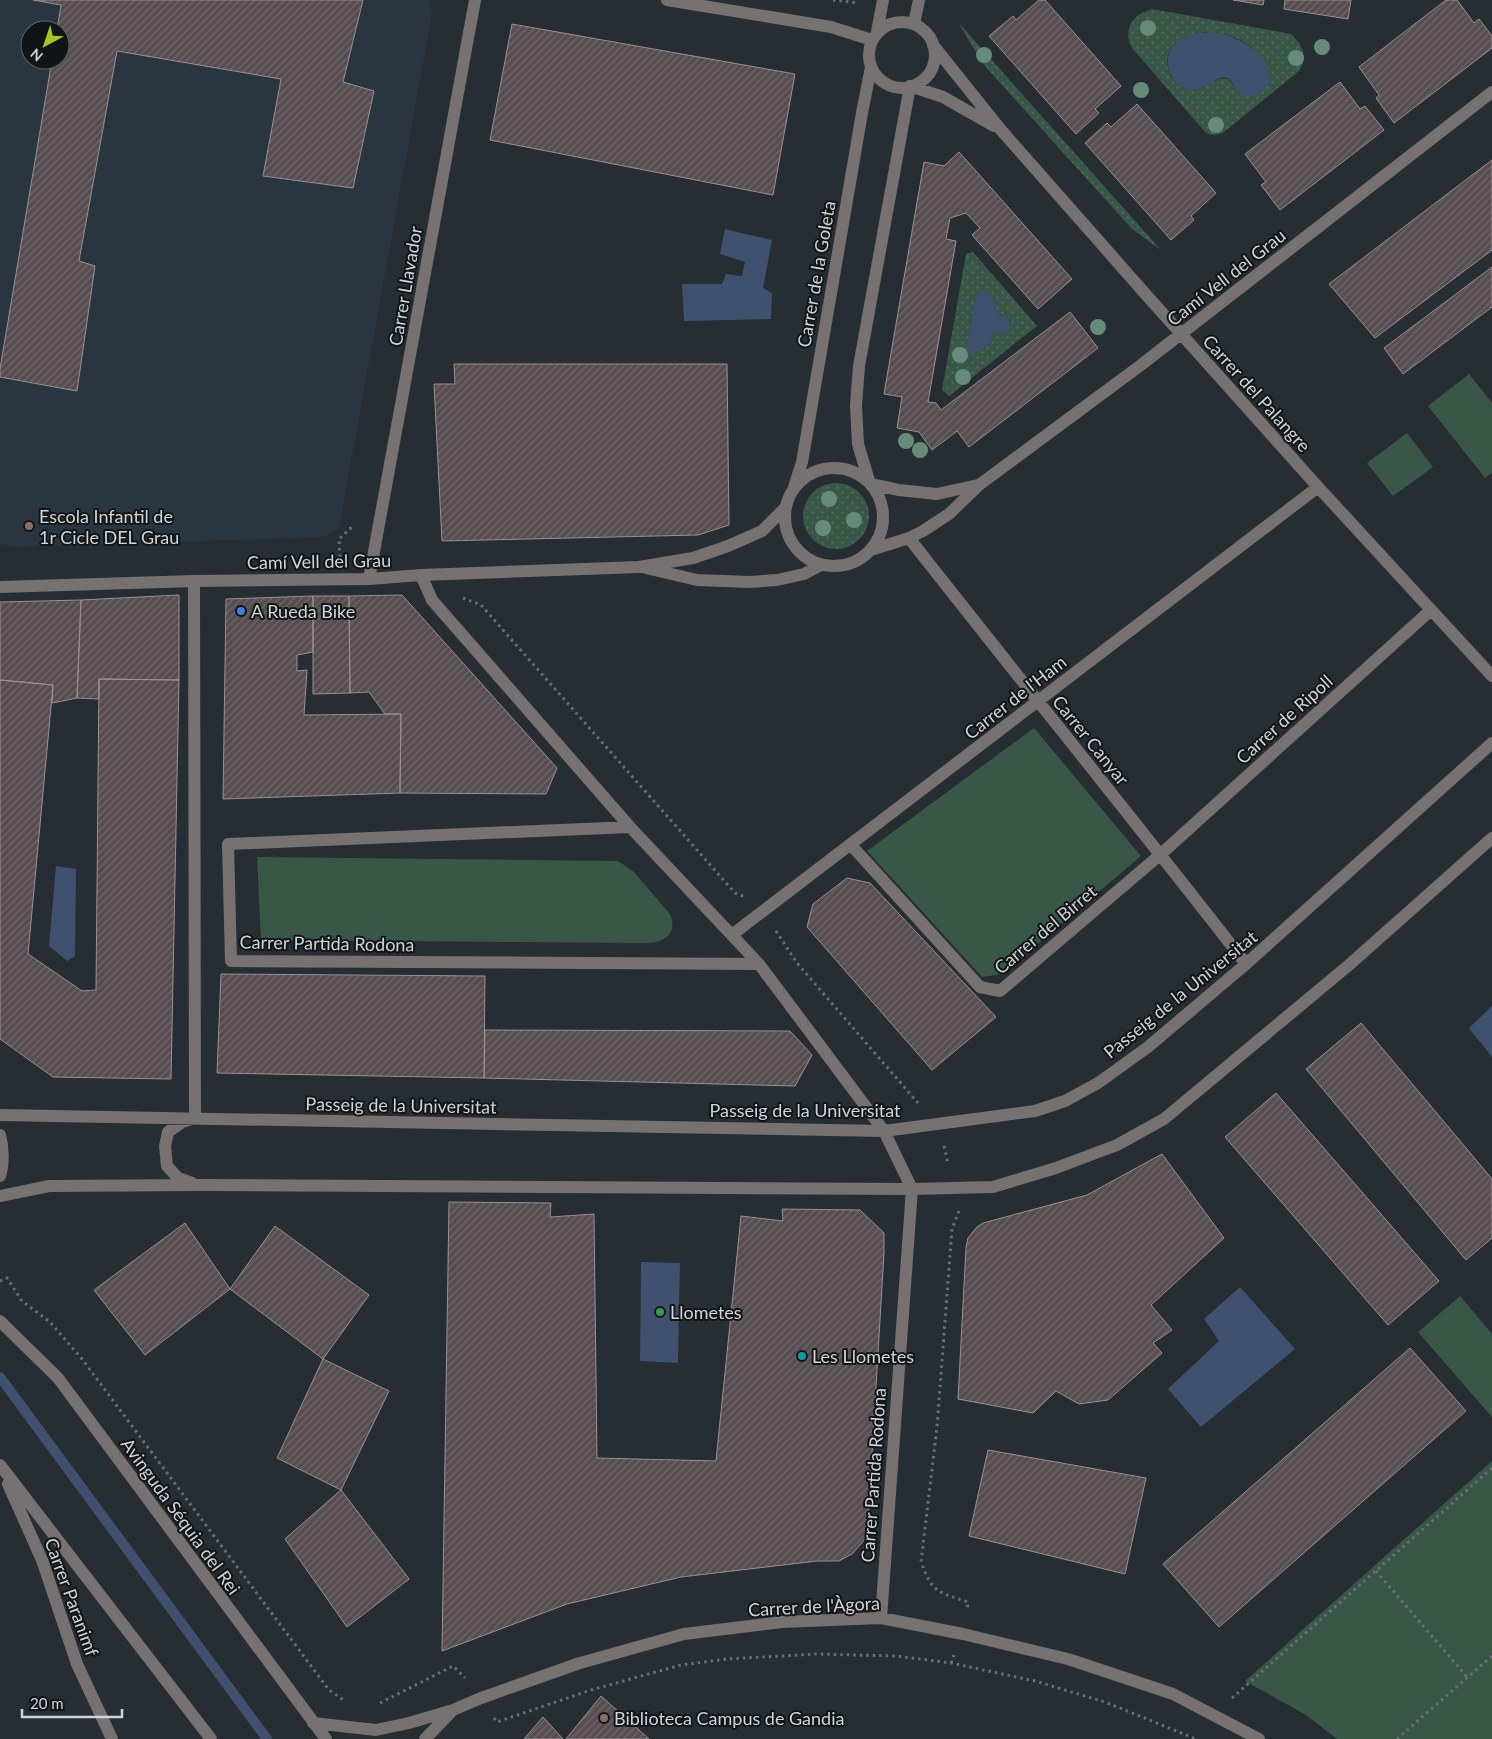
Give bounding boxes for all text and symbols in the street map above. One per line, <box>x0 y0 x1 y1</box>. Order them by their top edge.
north arrow <box>20 20 70 70</box>
text: N <box>27 45 46 65</box>
street label: Carrer de la Goleta <box>792 199 840 349</box>
street label: Carrer Llavador <box>384 224 426 348</box>
street label: Camí Vell del Grau <box>1162 224 1290 330</box>
street label: Carrer del Palangre <box>1199 330 1315 456</box>
place label: Escola Infantil de 1r Cicle DEL Grau <box>39 505 179 548</box>
marker: Escola Infantil de 1r Cicle DEL Grau <box>23 520 35 532</box>
street label: Camí Vell del Grau <box>247 549 391 573</box>
place label: A Rueda Bike <box>251 600 355 622</box>
marker: A Rueda Bike <box>235 605 247 617</box>
street label: Carrer de l'Ham <box>960 650 1070 744</box>
street label: Carrer de Ripoll <box>1231 670 1337 768</box>
street label: Carrer Canyar <box>1048 691 1134 790</box>
street label: Carrer del Birret <box>989 879 1101 978</box>
street label: Passeig de la Universitat <box>1099 925 1262 1063</box>
street label: Carrer Partida Rodona <box>239 930 415 956</box>
street label: Passeig de la Universitat <box>305 1092 497 1118</box>
street label: Passeig de la Universitat <box>709 1099 901 1121</box>
place label: Llometes <box>670 1301 742 1323</box>
marker: Llometes <box>654 1306 666 1318</box>
place label: Les Llometes <box>812 1345 914 1367</box>
marker: Les Llometes <box>796 1350 808 1362</box>
street label: Carrer Partida Rodona <box>856 1387 890 1563</box>
street label: Avinguda Séquia del Rei <box>117 1433 245 1599</box>
street label: Carrer Paranimf <box>40 1535 104 1660</box>
street label: Carrer de l'Àgora <box>747 1592 881 1620</box>
scale bar <box>22 1686 122 1718</box>
text: 20 m <box>30 1694 64 1712</box>
place label: Biblioteca Campus de Gandia <box>614 1707 844 1729</box>
marker: Biblioteca Campus de Gandia <box>598 1712 610 1724</box>

